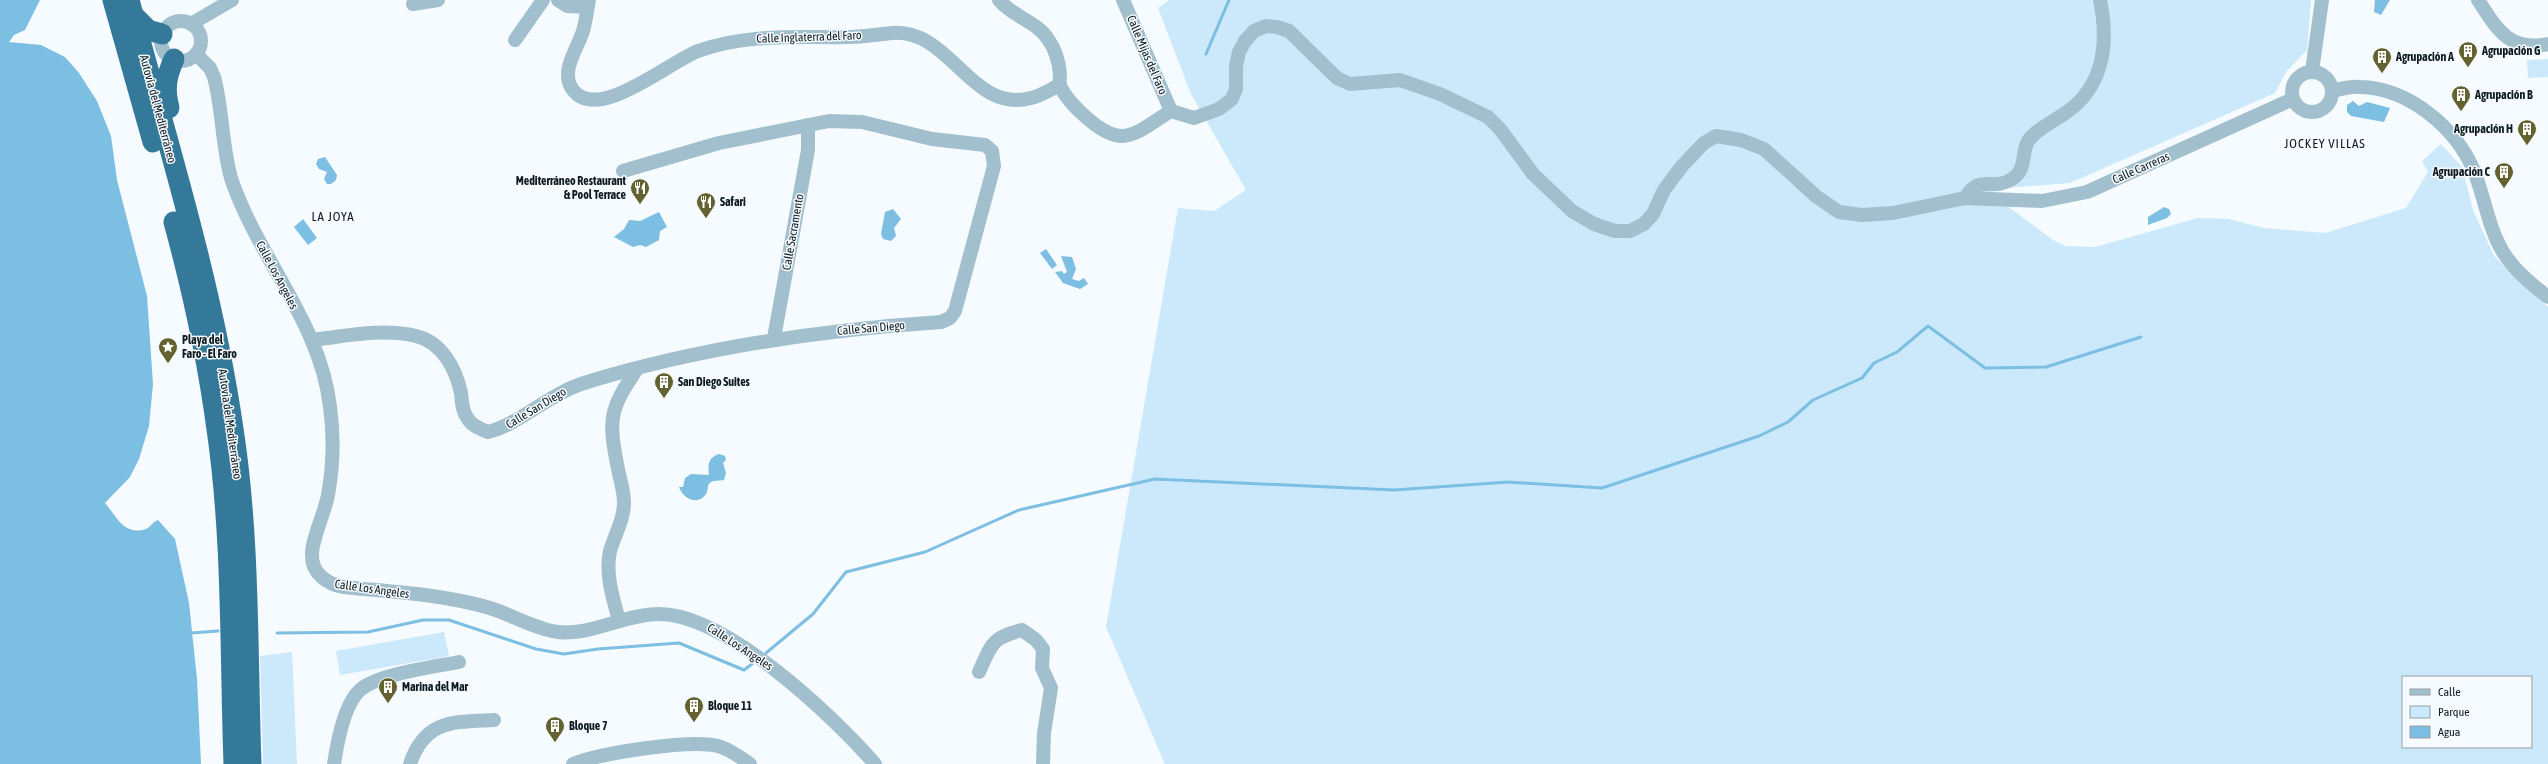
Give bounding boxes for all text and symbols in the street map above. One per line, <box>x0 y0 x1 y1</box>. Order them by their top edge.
street label: Calle Mijas del Faro <box>1124 13 1170 97</box>
street label: Calle Inglaterra del Faro <box>756 28 862 46</box>
building icon: Agrupación G <box>2457 40 2479 68</box>
place label: Agrupación G <box>2481 44 2541 58</box>
building icon: Agrupación A <box>2371 46 2393 74</box>
place label: Agrupación A <box>2395 50 2454 64</box>
street label: Autovía del Mediterráneo <box>137 53 179 165</box>
building icon: Agrupación B <box>2450 84 2472 112</box>
place label: Agrupación B <box>2474 88 2533 102</box>
building icon: Agrupación H <box>2516 118 2538 146</box>
place label: Agrupación H <box>2453 122 2513 136</box>
district label: JOCKEY VILLAS <box>2284 136 2366 151</box>
street label: Calle Carreras <box>2110 149 2172 187</box>
building icon: Agrupación C <box>2493 161 2515 189</box>
place label: Agrupación C <box>2432 165 2491 179</box>
place label: Mediterráneo Restaurant & Pool Terrace <box>516 174 627 202</box>
restaurant icon: Mediterráneo Restaurant & Pool Terrace <box>629 177 651 205</box>
restaurant icon: Safari <box>695 191 717 219</box>
street label: Calle Sacramento <box>779 192 807 271</box>
place label: Safari <box>720 195 746 209</box>
district label: LA JOYA <box>311 209 355 224</box>
street label: Calle Los Angeles <box>253 238 301 312</box>
street label: Calle San Diego <box>837 318 906 338</box>
place label: Playa del Faro - El Faro <box>182 333 237 361</box>
place icon: Playa del Faro - El Faro <box>157 336 179 364</box>
street label: Autovía del Mediterráneo <box>215 368 245 480</box>
building icon: San Diego Suites <box>653 371 675 399</box>
place label: San Diego Suites <box>678 375 751 389</box>
street label: Calle San Diego <box>503 384 569 431</box>
street label: Calle Los Angeles <box>334 577 410 601</box>
street label: Calle Los Angeles <box>705 621 775 673</box>
building icon: Marina del Mar <box>377 676 399 704</box>
legend <box>2402 676 2532 748</box>
place label: Marina del Mar <box>402 680 469 694</box>
text: Calle <box>2438 685 2461 699</box>
building icon: Bloque 11 <box>683 695 705 723</box>
place label: Bloque 11 <box>708 699 753 713</box>
text: Parque <box>2438 705 2470 719</box>
building icon: Bloque 7 <box>544 715 566 743</box>
place label: Bloque 7 <box>569 719 608 733</box>
text: Agua <box>2438 725 2460 739</box>

